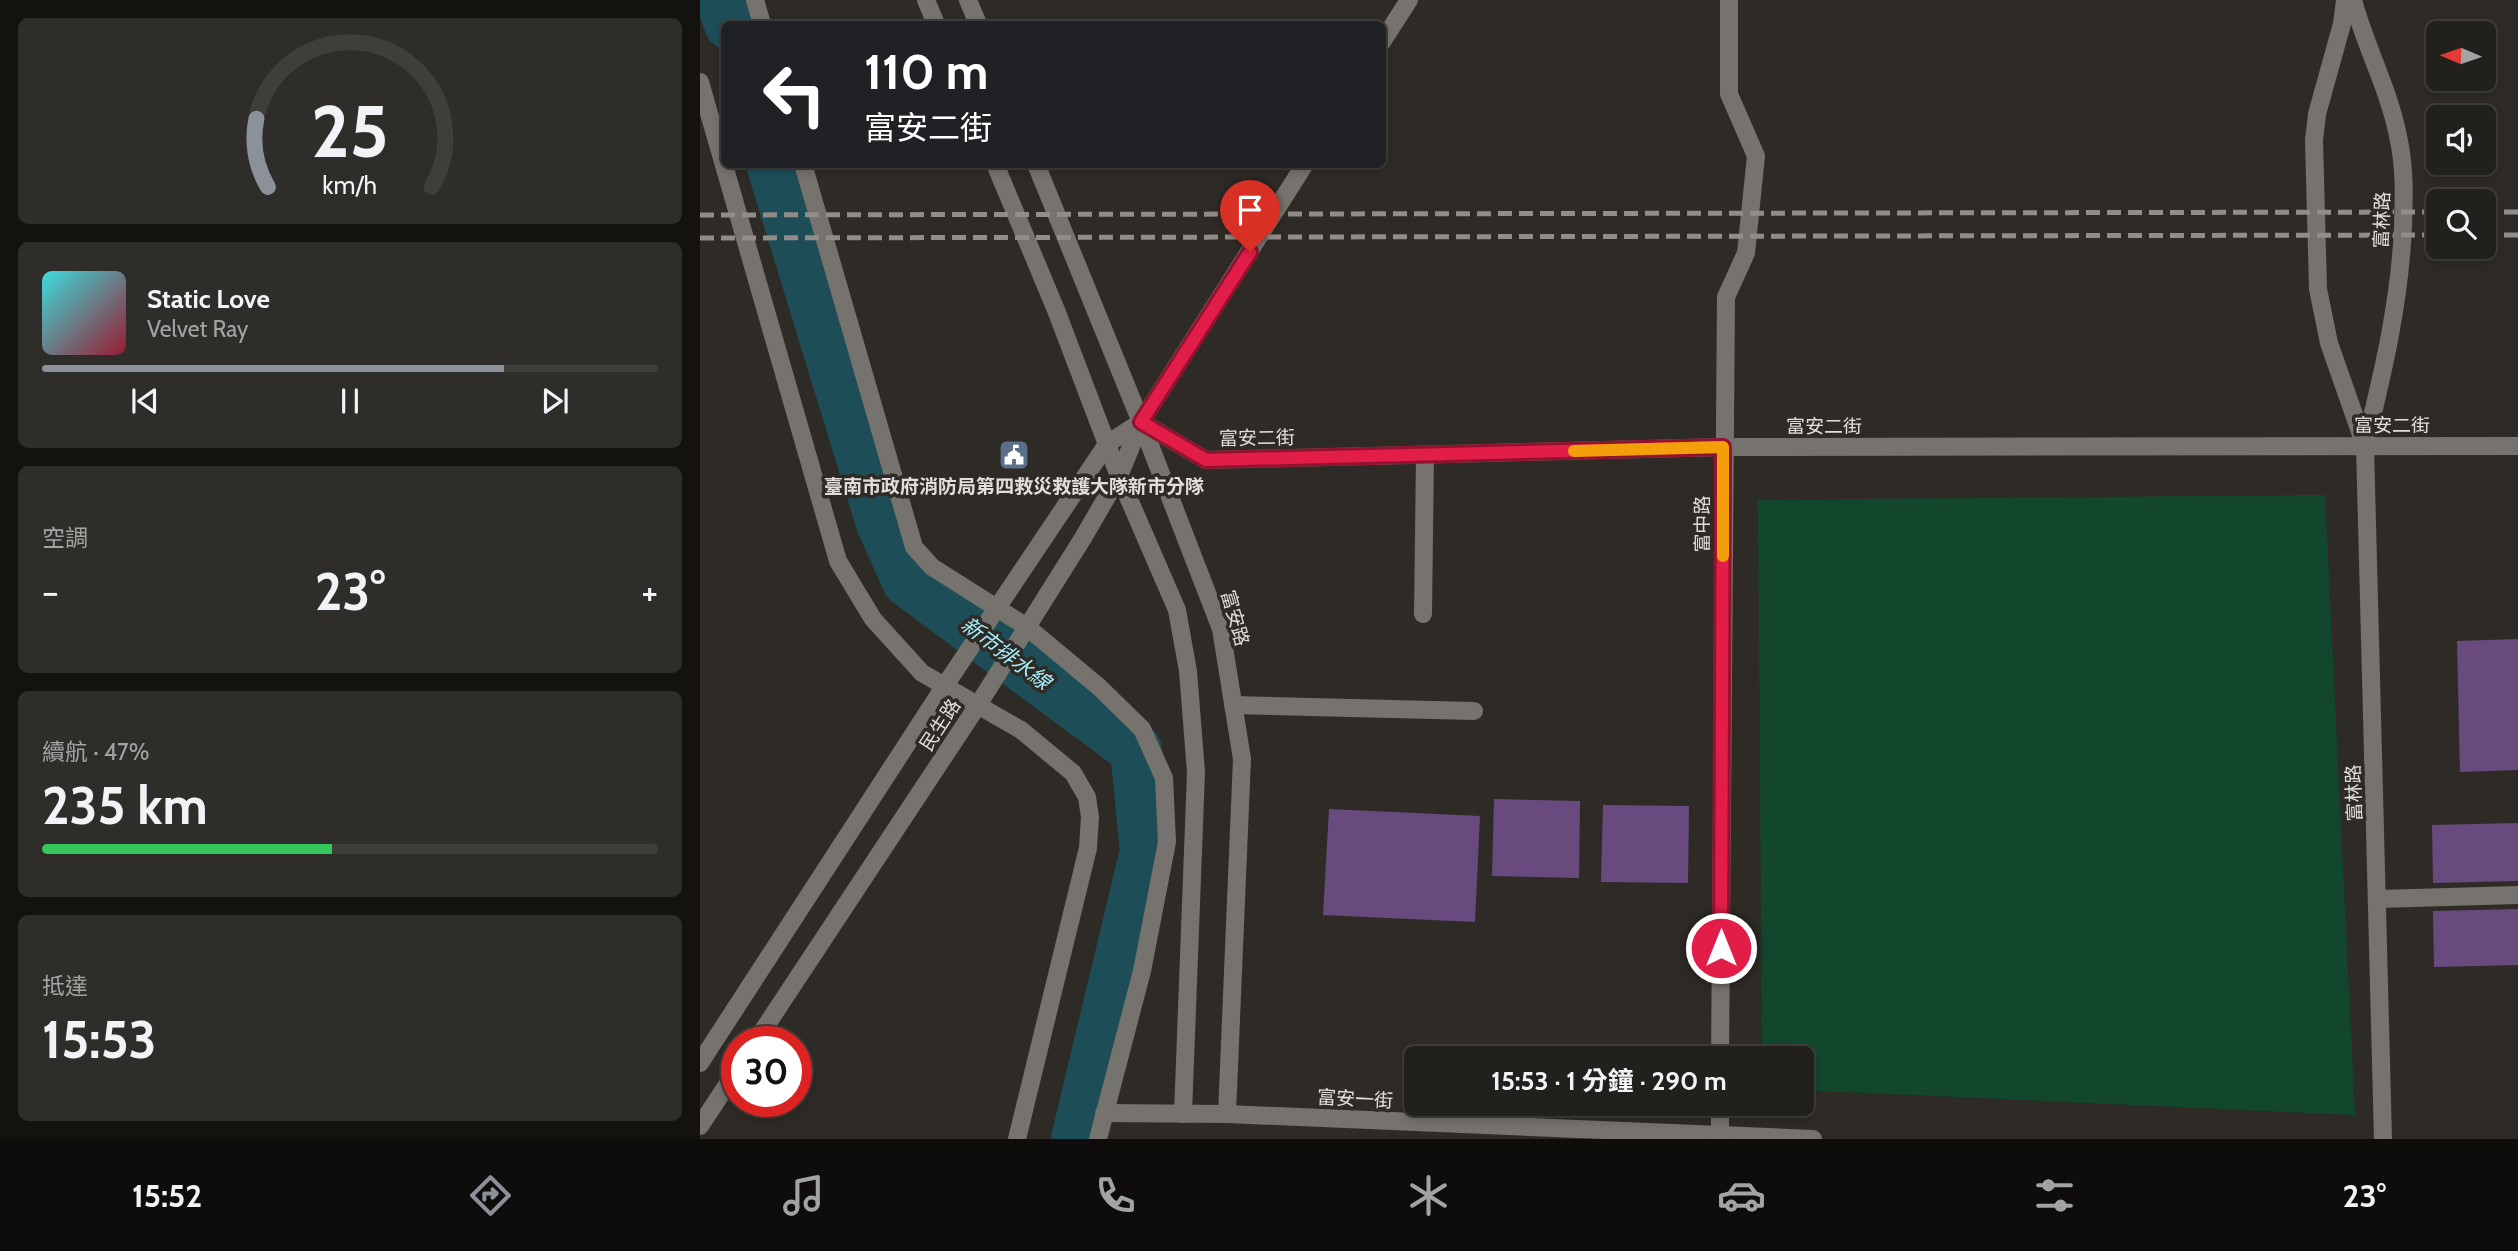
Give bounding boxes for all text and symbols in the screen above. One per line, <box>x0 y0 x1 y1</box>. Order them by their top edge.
north arrow <box>2426 21 2496 91</box>
map controls <box>2426 21 2496 259</box>
text: 110 m <box>864 42 988 101</box>
icon: left <box>749 49 840 140</box>
text: 25 <box>311 87 389 175</box>
button: sound <box>2426 105 2496 175</box>
text: 富安二街 <box>864 108 992 147</box>
text: km/h <box>323 170 377 200</box>
pin <box>1220 180 1280 252</box>
button: search <box>2426 189 2496 259</box>
icon: arrive <box>1231 191 1269 229</box>
street label: 富林路 <box>2370 191 2394 249</box>
text: Static Love <box>147 283 270 315</box>
text: Velvet Ray <box>147 315 248 343</box>
icon: previous <box>126 382 164 420</box>
icon: pause <box>331 382 369 420</box>
icon: next <box>536 382 574 420</box>
street label: 富安二街 <box>2354 414 2430 437</box>
street label: 富安二街 <box>1786 415 1862 438</box>
street label: 富安二街 <box>1219 426 1295 450</box>
public building icon: 臺南市政府消防局第四救災救護大隊新市分隊 <box>997 438 1031 472</box>
place label: 臺南市政府消防局第四救災救護大隊新市分隊 <box>824 475 1204 498</box>
street label: 富中路 <box>1691 495 1714 553</box>
text: 空調 <box>42 524 88 552</box>
text: 23° <box>315 560 385 623</box>
text: − <box>42 568 59 615</box>
text: + <box>641 568 658 615</box>
street label: 富安路 <box>1216 587 1254 649</box>
water label: 新市排水線 <box>957 611 1057 696</box>
street label: 民生路 <box>915 695 965 755</box>
text: 續航 · 47% <box>42 738 149 766</box>
street label: 富林路 <box>2342 764 2366 822</box>
text: 235 km <box>42 774 208 837</box>
position arrow <box>1684 911 1758 985</box>
text: 抵達 <box>42 972 88 1000</box>
text: 15:53 <box>42 1008 157 1071</box>
speed limit sign: 30 <box>721 1026 812 1117</box>
text: 15:53 · 1 分鐘 · 290 m <box>1491 1065 1727 1097</box>
street label: 富安一街 <box>1316 1086 1394 1112</box>
icon: directions <box>466 1171 515 1220</box>
icon: music <box>779 1171 828 1220</box>
icon: phone <box>1091 1171 1140 1220</box>
icon: climate <box>1404 1171 1453 1220</box>
icon: car <box>1717 1171 1766 1220</box>
icon: filters <box>2030 1171 2079 1220</box>
text: 15:52 <box>132 1176 202 1215</box>
text: 23° <box>2343 1176 2386 1215</box>

